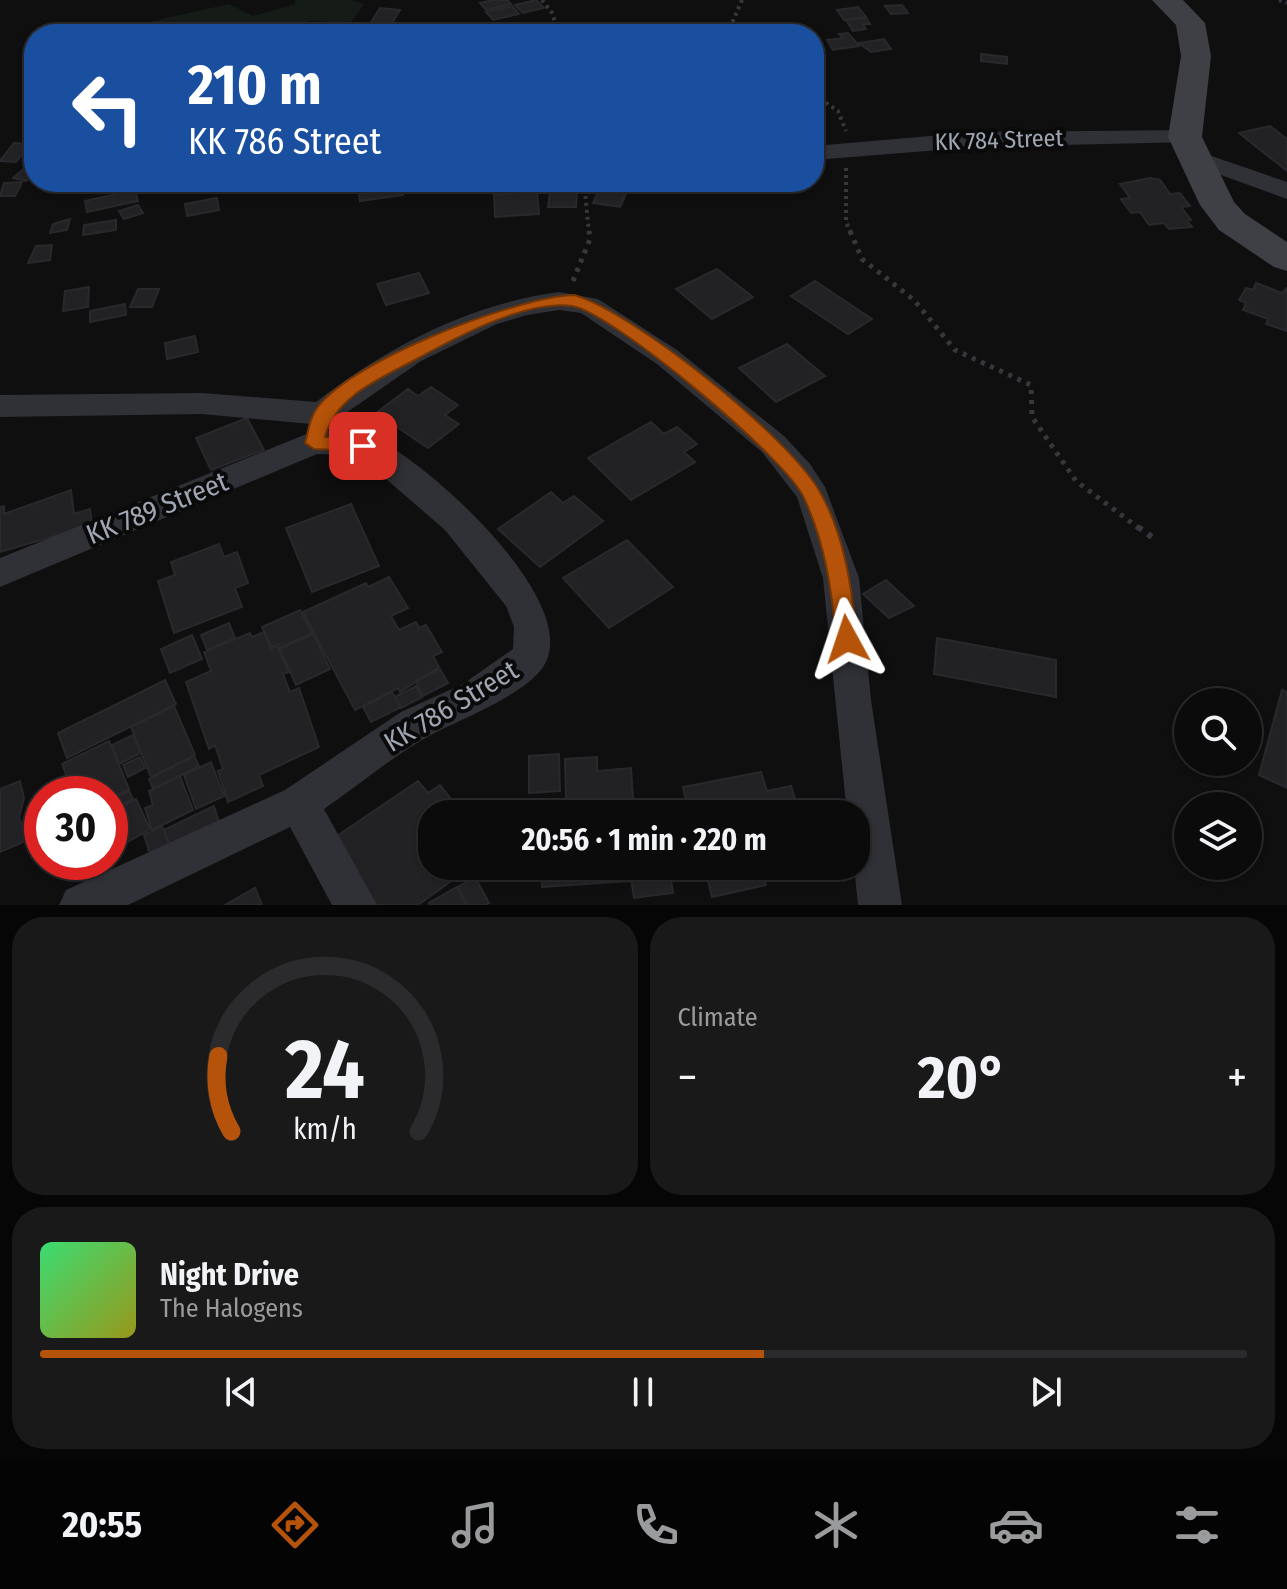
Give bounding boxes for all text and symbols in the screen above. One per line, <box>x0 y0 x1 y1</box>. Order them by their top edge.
text: 210 m <box>188 52 322 119</box>
icon: left <box>56 56 160 160</box>
text: KK 786 Street <box>188 120 381 164</box>
street label: KK 784 Street <box>934 124 1064 156</box>
pin <box>329 412 397 480</box>
icon: arrive <box>341 424 385 468</box>
street label: KK 789 Street <box>81 464 233 551</box>
position arrow <box>805 597 889 681</box>
street label: KK 786 Street <box>378 653 525 759</box>
map controls <box>1174 688 1262 880</box>
button: search <box>1174 688 1262 776</box>
speed limit sign: 30 <box>24 776 128 880</box>
button: layers <box>1174 792 1262 880</box>
text: 20:56 · 1 min · 220 m <box>521 822 767 858</box>
text: Climate <box>678 1002 758 1033</box>
text: 24 <box>284 1020 365 1120</box>
text: 20° <box>918 1042 1006 1114</box>
text: − <box>678 1051 697 1104</box>
text: + <box>1227 1051 1247 1104</box>
text: km/h <box>293 1112 357 1147</box>
text: Night Drive <box>160 1257 299 1293</box>
text: The Halogens <box>160 1293 303 1324</box>
icon: previous <box>219 1370 263 1414</box>
icon: pause <box>621 1370 665 1414</box>
icon: next <box>1024 1370 1068 1414</box>
icon: directions <box>267 1497 323 1553</box>
icon: music <box>447 1497 503 1553</box>
icon: phone <box>628 1497 684 1553</box>
icon: climate <box>808 1497 864 1553</box>
icon: car <box>988 1497 1044 1553</box>
icon: filters <box>1169 1497 1225 1553</box>
text: 20:55 <box>62 1503 142 1547</box>

